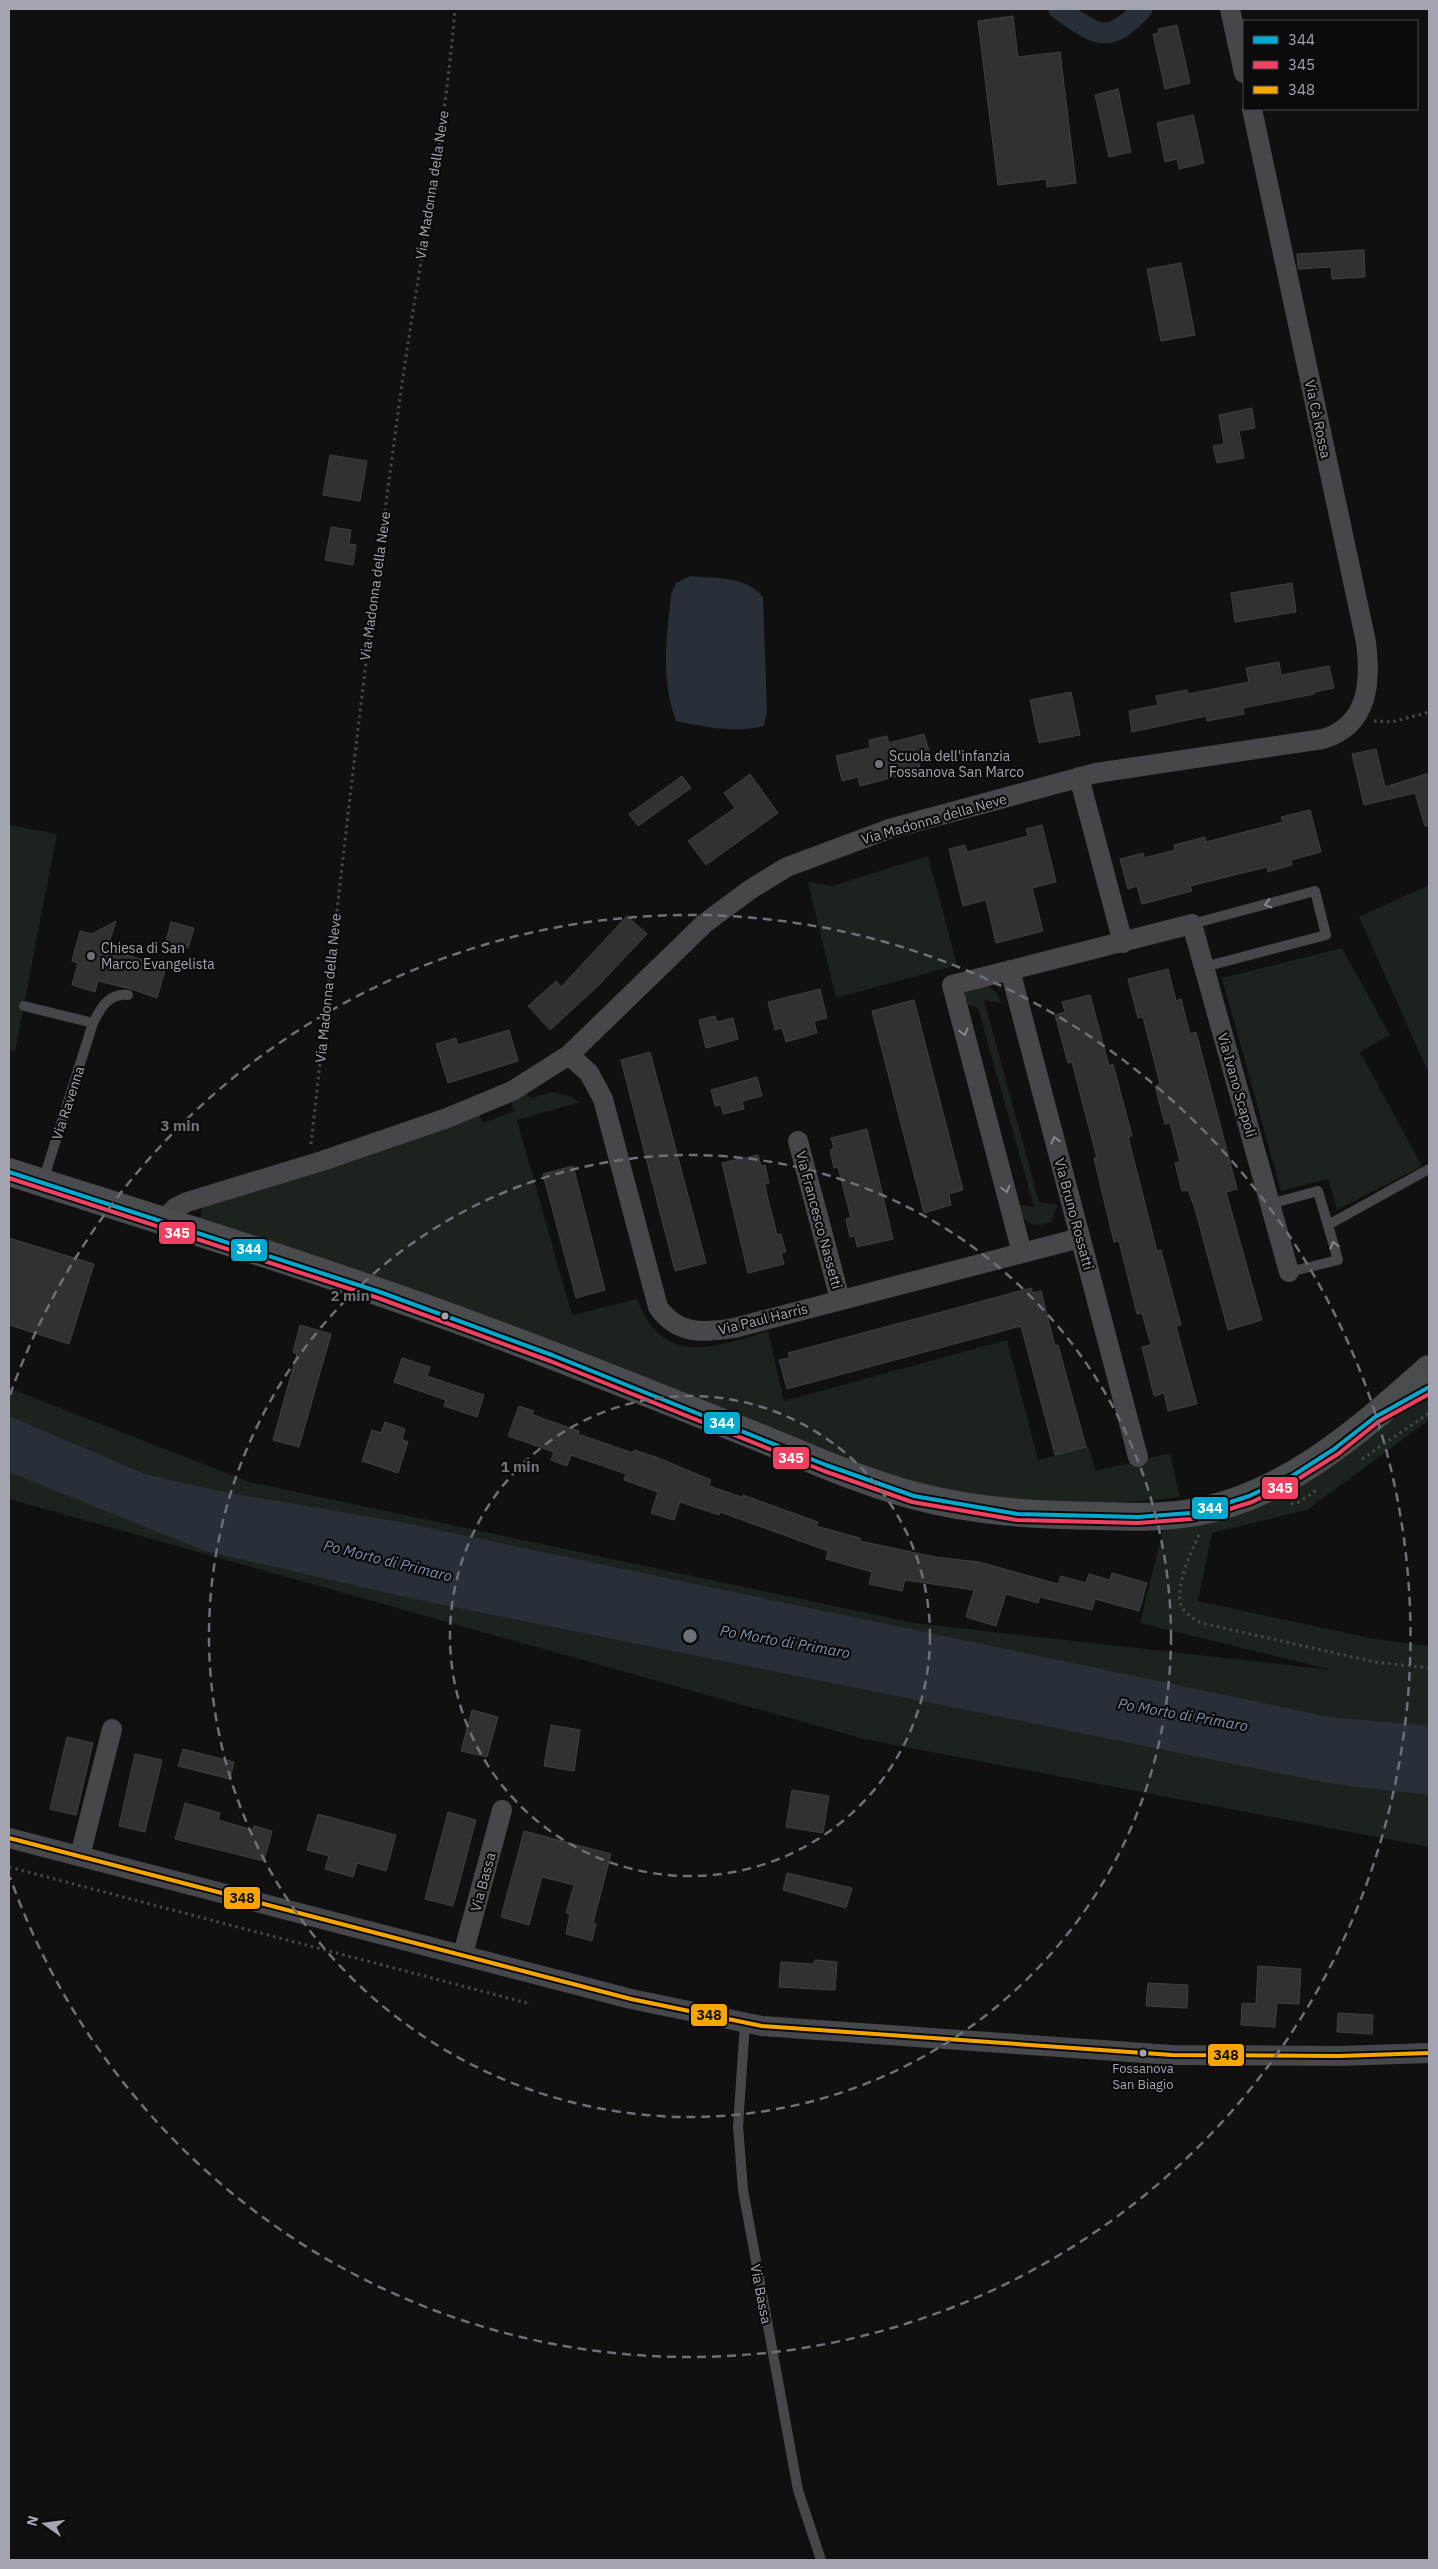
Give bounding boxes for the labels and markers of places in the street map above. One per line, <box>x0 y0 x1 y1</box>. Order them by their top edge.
place label: Scuola dell'infanzia Fossanova San Marco <box>889 747 1024 781</box>
marker: Scuola dell'infanzia Fossanova San Marco <box>873 758 885 770</box>
place label: Chiesa di San Marco Evangelista <box>101 939 215 973</box>
marker: Chiesa di San Marco Evangelista <box>85 950 97 962</box>
unlabelled marker <box>440 1311 450 1321</box>
centre of rings <box>681 1627 699 1645</box>
marker: Fossanova San Biagio <box>1138 2048 1148 2058</box>
place label: Fossanova San Biagio <box>1112 2060 1174 2093</box>

